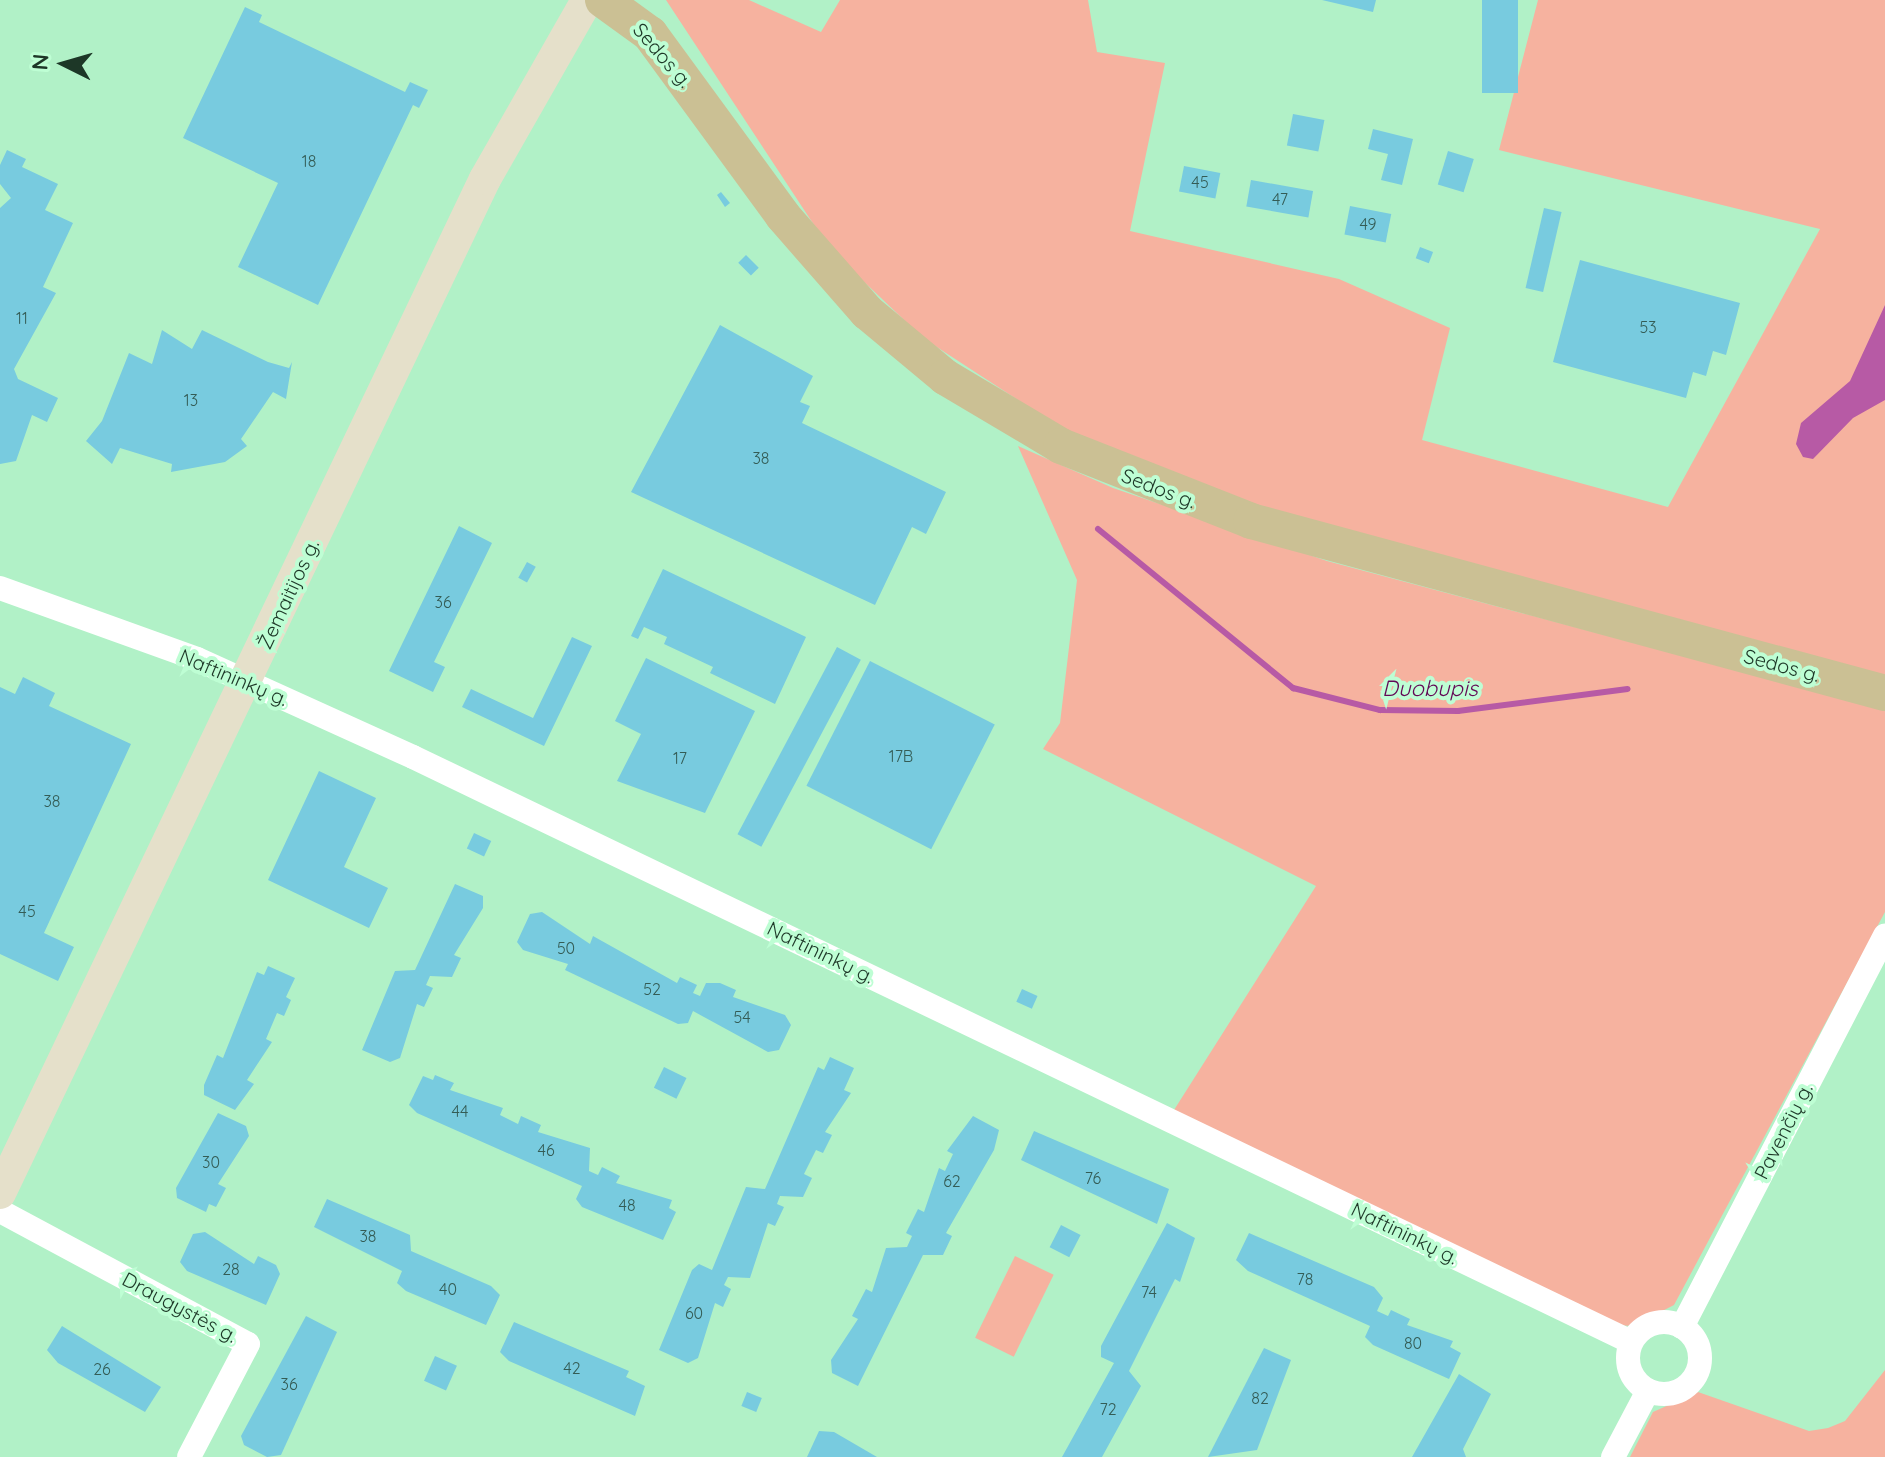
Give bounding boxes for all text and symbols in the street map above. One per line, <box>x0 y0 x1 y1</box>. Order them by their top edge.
street label: Sedos g. <box>628 18 698 92</box>
north arrow <box>24 24 104 104</box>
text: N <box>25 53 55 71</box>
house number: 18 <box>302 151 316 171</box>
house number: 45 <box>1191 172 1209 192</box>
house number: 47 <box>1272 189 1288 209</box>
house number: 49 <box>1359 214 1377 234</box>
house number: 11 <box>16 308 28 328</box>
house number: 53 <box>1639 317 1657 337</box>
house number: 13 <box>184 390 198 410</box>
house number: 38 <box>752 448 770 468</box>
street label: Sedos g. <box>1118 463 1200 513</box>
street label: Žemaitijos g. <box>252 535 324 653</box>
house number: 36 <box>435 592 451 612</box>
street label: Naftininkų g. <box>176 643 292 711</box>
street label: Sedos g. <box>1741 643 1823 687</box>
water label: Duobupis <box>1382 676 1478 702</box>
house number: 17B <box>889 746 913 766</box>
house number: 17 <box>673 748 687 768</box>
house number: 38 <box>43 791 61 811</box>
house number: 45 <box>18 901 36 921</box>
street label: Naftininkų g. <box>764 916 878 988</box>
house number: 50 <box>557 938 575 958</box>
house number: 52 <box>643 979 661 999</box>
house number: 54 <box>733 1007 751 1027</box>
street label: Pavenčių g. <box>1749 1079 1817 1183</box>
house number: 44 <box>452 1101 468 1121</box>
house number: 46 <box>537 1140 555 1160</box>
house number: 30 <box>202 1152 220 1172</box>
house number: 76 <box>1085 1168 1101 1188</box>
house number: 62 <box>943 1171 961 1191</box>
house number: 48 <box>618 1195 636 1215</box>
street label: Naftininkų g. <box>1348 1197 1462 1269</box>
house number: 38 <box>359 1226 377 1246</box>
house number: 28 <box>222 1259 240 1279</box>
street label: Draugystės g. <box>118 1267 242 1347</box>
house number: 78 <box>1297 1269 1313 1289</box>
house number: 40 <box>439 1279 457 1299</box>
house number: 74 <box>1141 1282 1157 1302</box>
house number: 60 <box>685 1303 703 1323</box>
house number: 80 <box>1404 1333 1422 1353</box>
house number: 42 <box>563 1358 581 1378</box>
house number: 26 <box>93 1359 111 1379</box>
house number: 36 <box>281 1374 297 1394</box>
house number: 82 <box>1251 1388 1269 1408</box>
house number: 72 <box>1099 1399 1117 1419</box>

